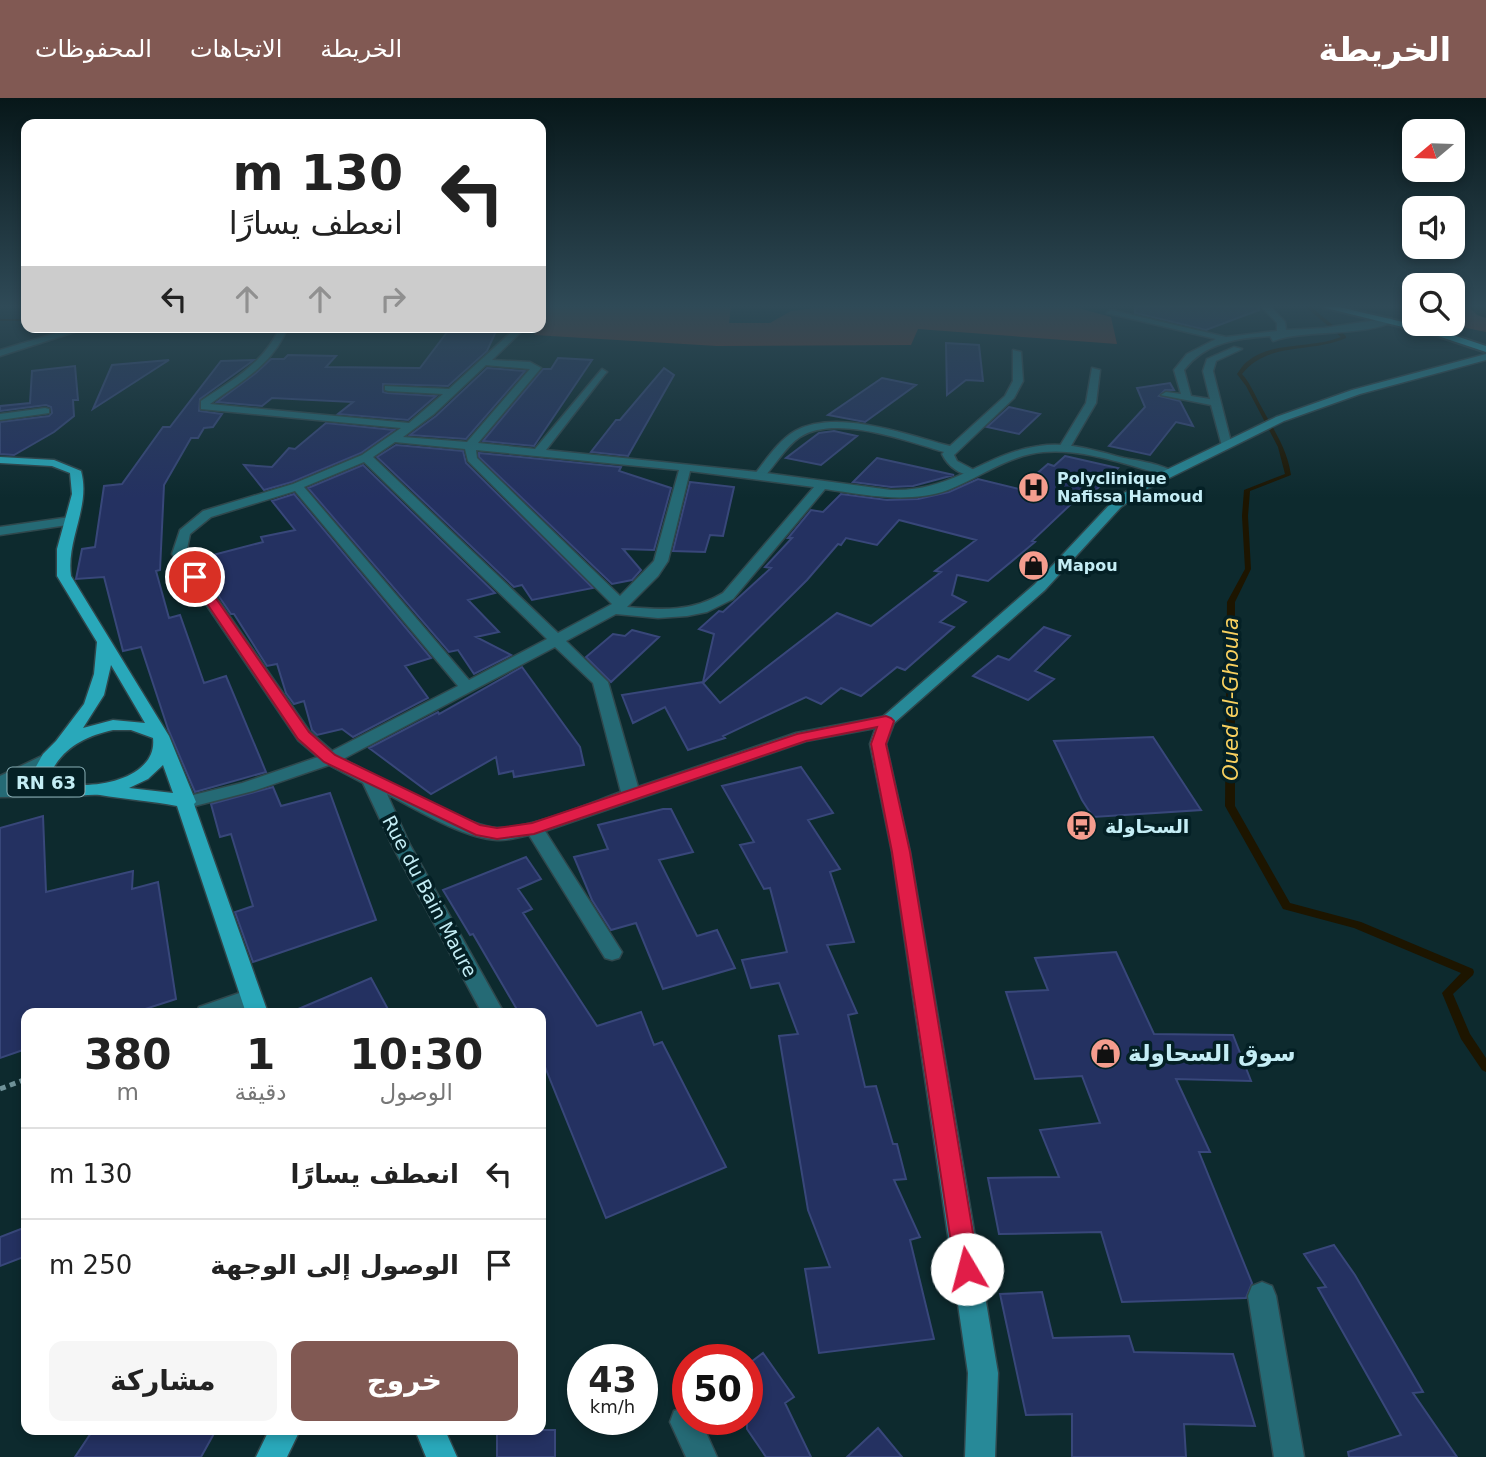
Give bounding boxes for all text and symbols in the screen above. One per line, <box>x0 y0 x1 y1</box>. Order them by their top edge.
text: الخريطة <box>1318 30 1451 69</box>
text: المحفوظات <box>35 35 152 63</box>
text: الاتجاهات <box>190 35 282 63</box>
text: الخريطة <box>320 35 402 63</box>
north arrow <box>1402 119 1465 182</box>
map controls <box>1402 119 1465 336</box>
text: 130 m <box>233 145 403 202</box>
icon: left <box>427 147 518 238</box>
button: sound <box>1402 196 1465 259</box>
text: انعطف يسارًا <box>229 204 403 242</box>
button: search <box>1402 273 1465 336</box>
icon: left <box>155 280 193 318</box>
icon: ahead <box>228 280 266 318</box>
icon: ahead <box>301 280 339 318</box>
icon: right <box>374 280 412 318</box>
place label: Polyclinique Nafissa Hamoud <box>1057 469 1203 506</box>
hospital icon: Polyclinique Nafissa Hamoud <box>1017 470 1051 504</box>
pin <box>165 547 225 607</box>
shop icon: Mapou <box>1017 548 1051 582</box>
place label: Mapou <box>1057 556 1118 575</box>
icon: arrive <box>176 558 214 596</box>
water label: Oued el-Ghoula <box>1219 617 1243 781</box>
road number: RN 63 <box>7 768 84 796</box>
bus stop icon: السحاولة <box>1065 809 1099 843</box>
street label: Rue du Bain Maure <box>378 812 482 980</box>
place label: السحاولة <box>1105 815 1189 838</box>
text: 380 <box>84 1030 172 1079</box>
text: 1 <box>246 1030 275 1079</box>
text: 10:30 <box>349 1030 483 1079</box>
shop icon: سوق السحاولة <box>1088 1036 1122 1070</box>
place label: سوق السحاولة <box>1128 1040 1296 1067</box>
text: m <box>117 1079 139 1105</box>
text: دقيقة <box>234 1079 287 1105</box>
text: الوصول <box>380 1079 453 1105</box>
icon: left <box>480 1155 518 1193</box>
text: 130 m <box>49 1159 132 1189</box>
text: انعطف يسارًا <box>290 1159 459 1189</box>
position arrow <box>930 1232 1004 1306</box>
icon: arrive <box>480 1246 518 1284</box>
text: 250 m <box>49 1250 132 1280</box>
text: الوصول إلى الوجهة <box>210 1250 459 1280</box>
button: مشاركة <box>49 1341 277 1421</box>
button: خروج <box>291 1341 518 1421</box>
speed limit sign: 50 <box>672 1344 763 1435</box>
text: 43 <box>588 1360 637 1400</box>
text: km/h <box>590 1396 635 1417</box>

